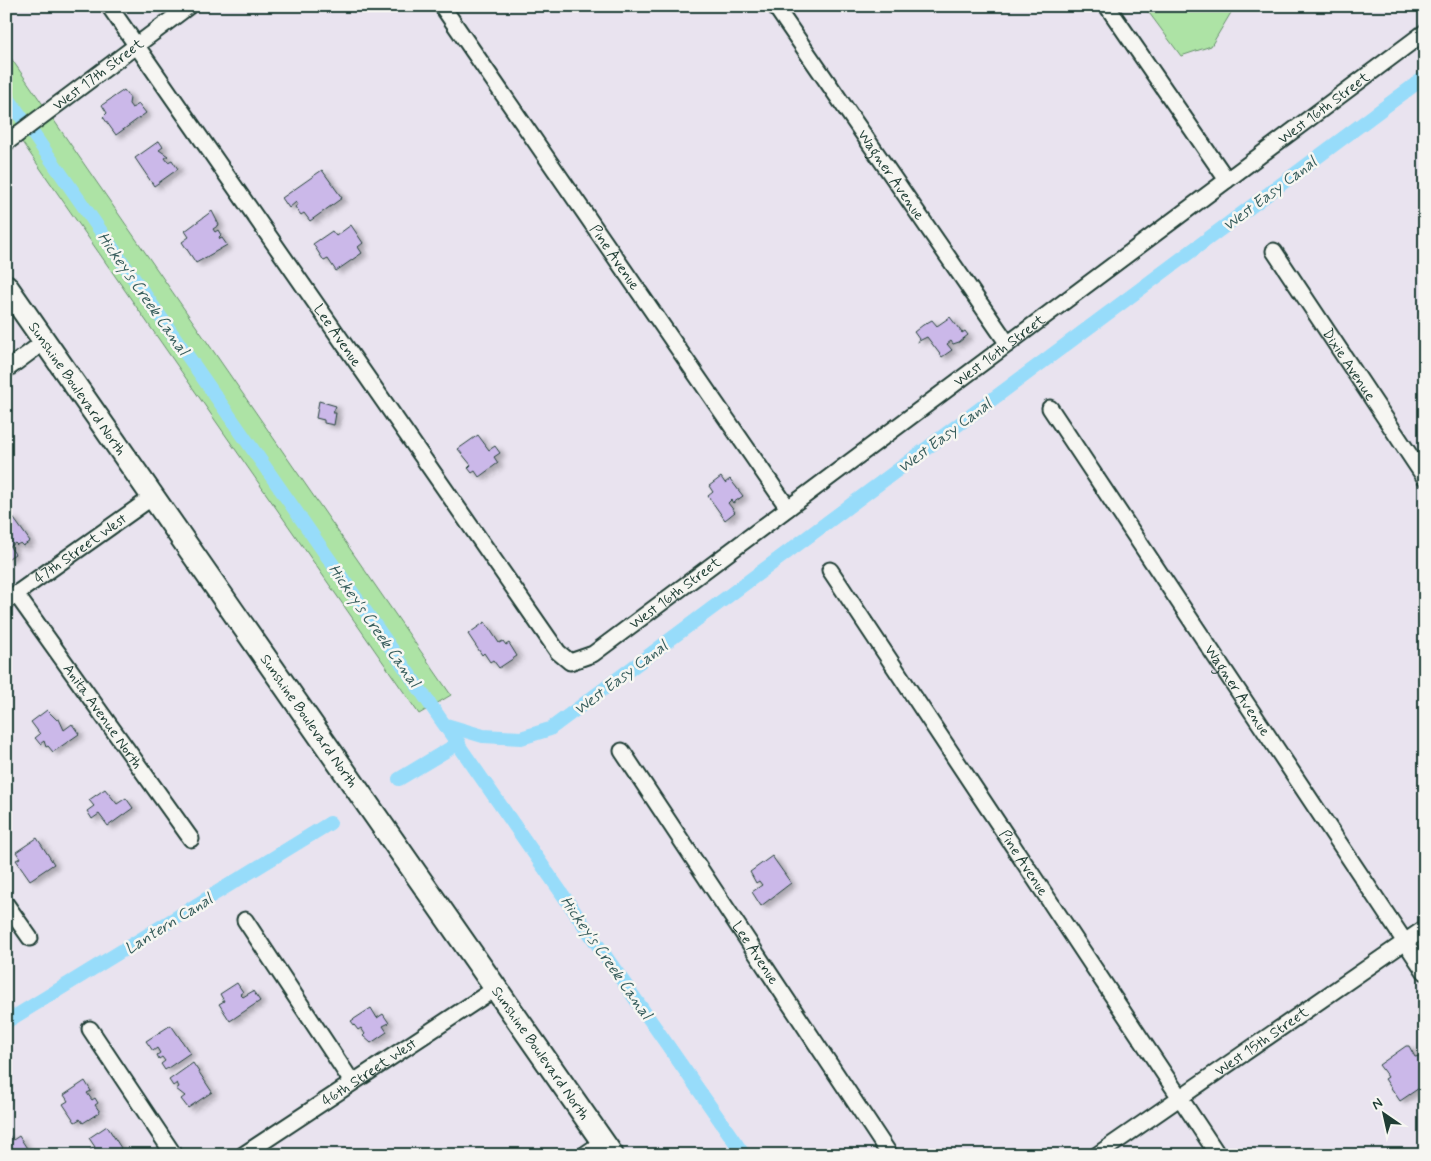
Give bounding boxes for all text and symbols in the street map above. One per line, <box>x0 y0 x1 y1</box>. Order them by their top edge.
street label: West 17th Street <box>49 34 148 115</box>
street label: West 16th Street <box>1274 68 1374 149</box>
street label: Wagner Avenue <box>852 126 929 225</box>
water label: West Easy Canal <box>1219 151 1323 236</box>
street label: Pine Avenue <box>585 221 644 295</box>
water label: Hickey's Creek Canal <box>92 228 194 360</box>
street label: Lee Avenue <box>308 301 366 371</box>
street label: West 16th Street <box>950 310 1050 392</box>
street label: Sunshine Boulevard North <box>23 318 130 460</box>
street label: Dixie Avenue <box>1317 325 1380 405</box>
water label: West Easy Canal <box>894 393 998 478</box>
street label: 47th Street West <box>30 509 132 589</box>
street label: West 16th Street <box>626 553 726 634</box>
water label: Hickey's Creek Canal <box>323 560 425 692</box>
water label: West Easy Canal <box>570 635 674 720</box>
street label: Wagner Avenue <box>1199 641 1274 740</box>
street label: Sunshine Boulevard North <box>255 650 362 792</box>
street label: Anita Avenue North <box>58 660 147 773</box>
street label: Pine Avenue <box>994 826 1052 900</box>
water label: Lantern Canal <box>121 888 218 960</box>
water label: Hickey's Creek Canal <box>555 892 657 1024</box>
street label: Lee Avenue <box>727 918 783 989</box>
street label: Sunshine Boulevard North <box>486 983 594 1124</box>
street label: West 15th Street <box>1211 1003 1313 1081</box>
street label: 46th Street West <box>318 1034 422 1111</box>
north arrow <box>1358 1088 1408 1138</box>
text: N <box>1368 1094 1386 1114</box>

